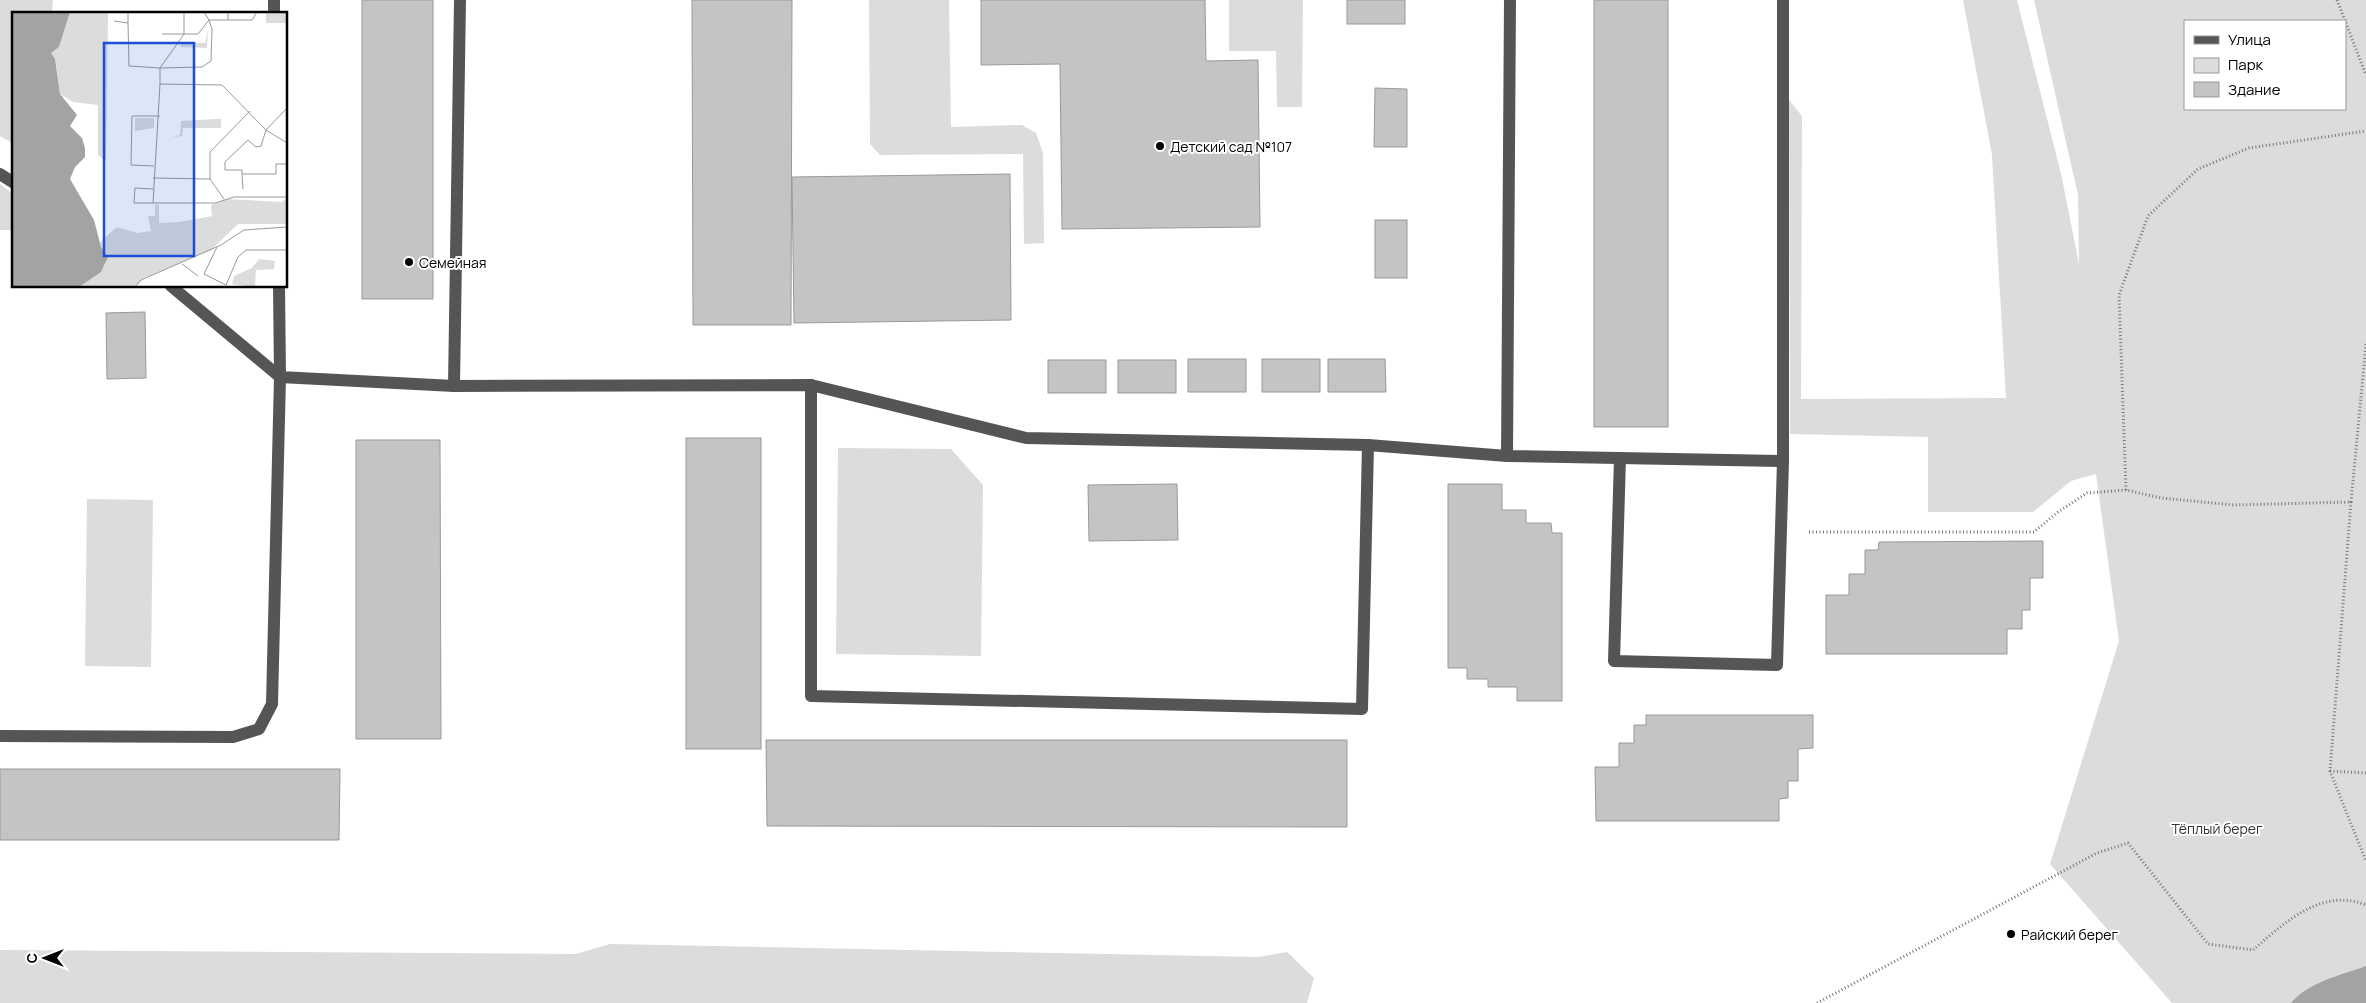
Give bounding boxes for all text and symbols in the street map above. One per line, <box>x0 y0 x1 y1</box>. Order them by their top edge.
inset map <box>12 12 288 288</box>
legend <box>2184 20 2346 110</box>
text: Улица <box>2228 29 2271 50</box>
text: Парк <box>2228 54 2264 75</box>
text: Здание <box>2228 79 2281 100</box>
place label: Детский сад №107 <box>1170 137 1292 156</box>
marker: Детский сад №107 <box>1154 140 1166 152</box>
place label: Семейная <box>419 253 487 272</box>
marker: Семейная <box>403 256 415 268</box>
park label: Тёплый берег <box>2171 819 2263 838</box>
place label: Райский берег <box>2021 925 2118 944</box>
marker: Райский берег <box>2005 928 2017 940</box>
north arrow <box>20 933 70 983</box>
text: С <box>22 953 41 963</box>

